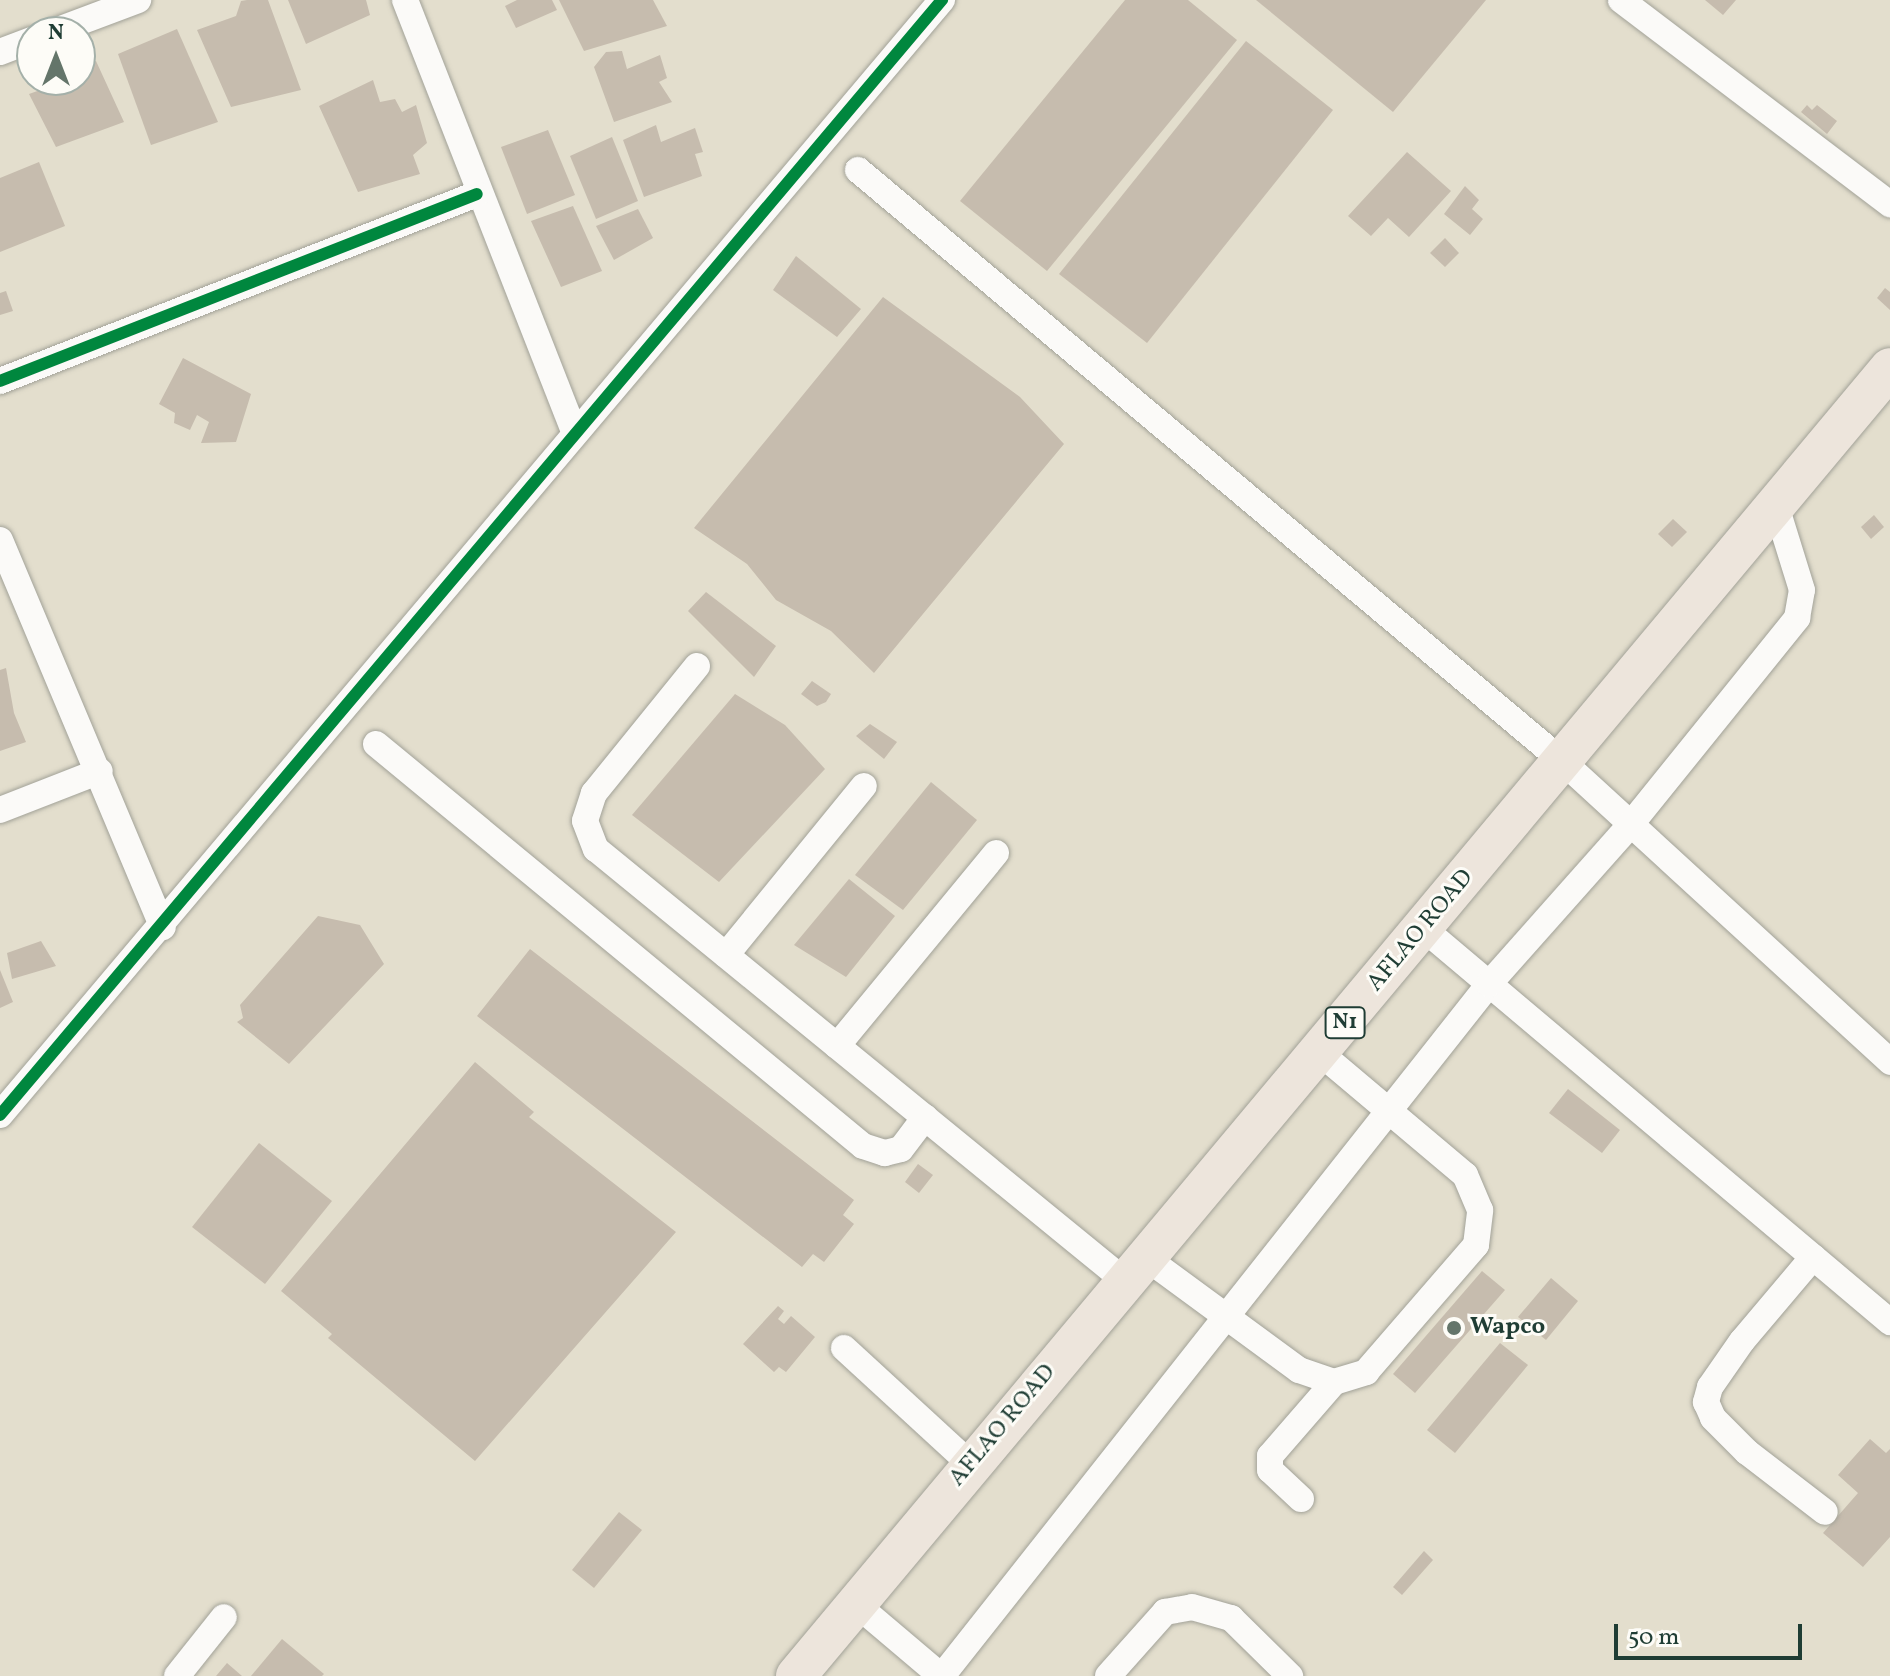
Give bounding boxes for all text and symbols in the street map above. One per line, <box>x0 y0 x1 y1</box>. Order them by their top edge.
north arrow <box>16 16 96 96</box>
text: N <box>48 18 64 49</box>
street label: AFLAO ROAD <box>1362 864 1480 998</box>
road number: N1 <box>1323 1005 1367 1041</box>
place label: Wapco <box>1470 1314 1545 1342</box>
marker: Wapco <box>1445 1319 1463 1337</box>
street label: AFLAO ROAD <box>944 1359 1062 1493</box>
scale bar <box>1618 1608 1806 1658</box>
text: 50 m <box>1628 1621 1680 1655</box>

